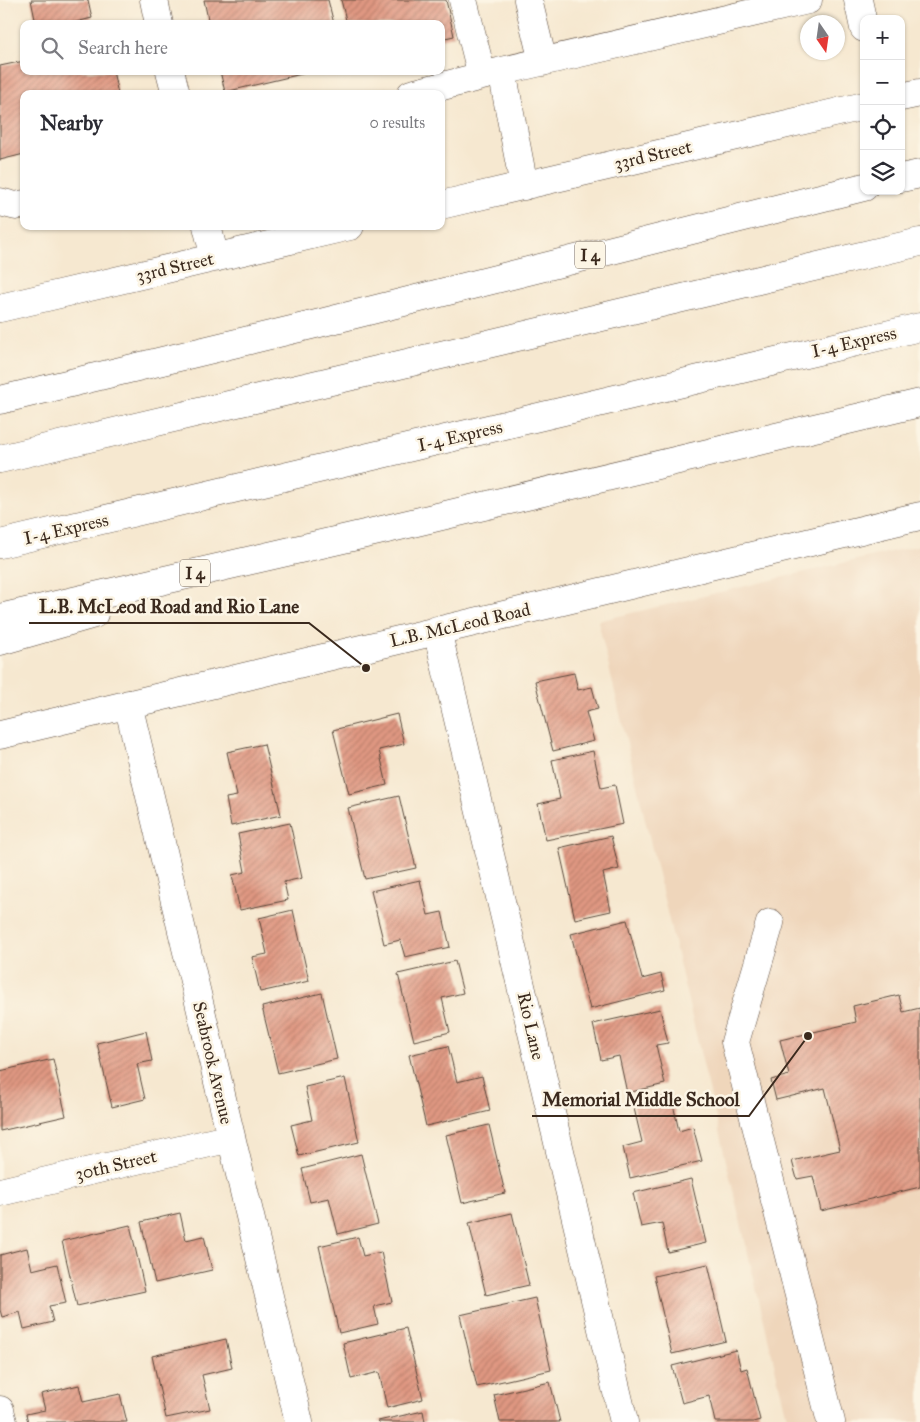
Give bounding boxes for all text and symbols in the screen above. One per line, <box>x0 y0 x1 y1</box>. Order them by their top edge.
north arrow <box>800 15 845 60</box>
map controls <box>860 15 905 195</box>
button: + <box>860 15 905 60</box>
search box <box>20 20 445 75</box>
icon: search <box>38 34 66 62</box>
text: Search here <box>78 36 168 59</box>
button: − <box>860 60 905 105</box>
button: locate <box>860 105 905 150</box>
text: Nearby <box>40 110 103 136</box>
text: 0 results <box>370 113 425 132</box>
street label: 33rd Street <box>612 135 694 175</box>
button: layers <box>860 150 905 195</box>
road number: I 4 <box>575 242 605 268</box>
street label: 33rd Street <box>134 247 216 287</box>
street label: I-4 Express <box>810 322 898 362</box>
street label: I-4 Express <box>416 416 504 456</box>
street label: I-4 Express <box>22 509 110 549</box>
road number: I 4 <box>180 560 210 586</box>
callout: L.B. McLeod Road and Rio Lane <box>29 589 309 623</box>
text: L.B. McLeod Road and Rio Lane <box>39 595 299 618</box>
street label: L.B. McLeod Road <box>388 598 532 652</box>
street label: Rio Lane <box>513 990 549 1062</box>
street label: Seabrook Avenue <box>188 999 238 1127</box>
callout: Memorial Middle School <box>532 1082 749 1116</box>
text: Memorial Middle School <box>542 1088 740 1111</box>
street label: 30th Street <box>73 1145 159 1185</box>

